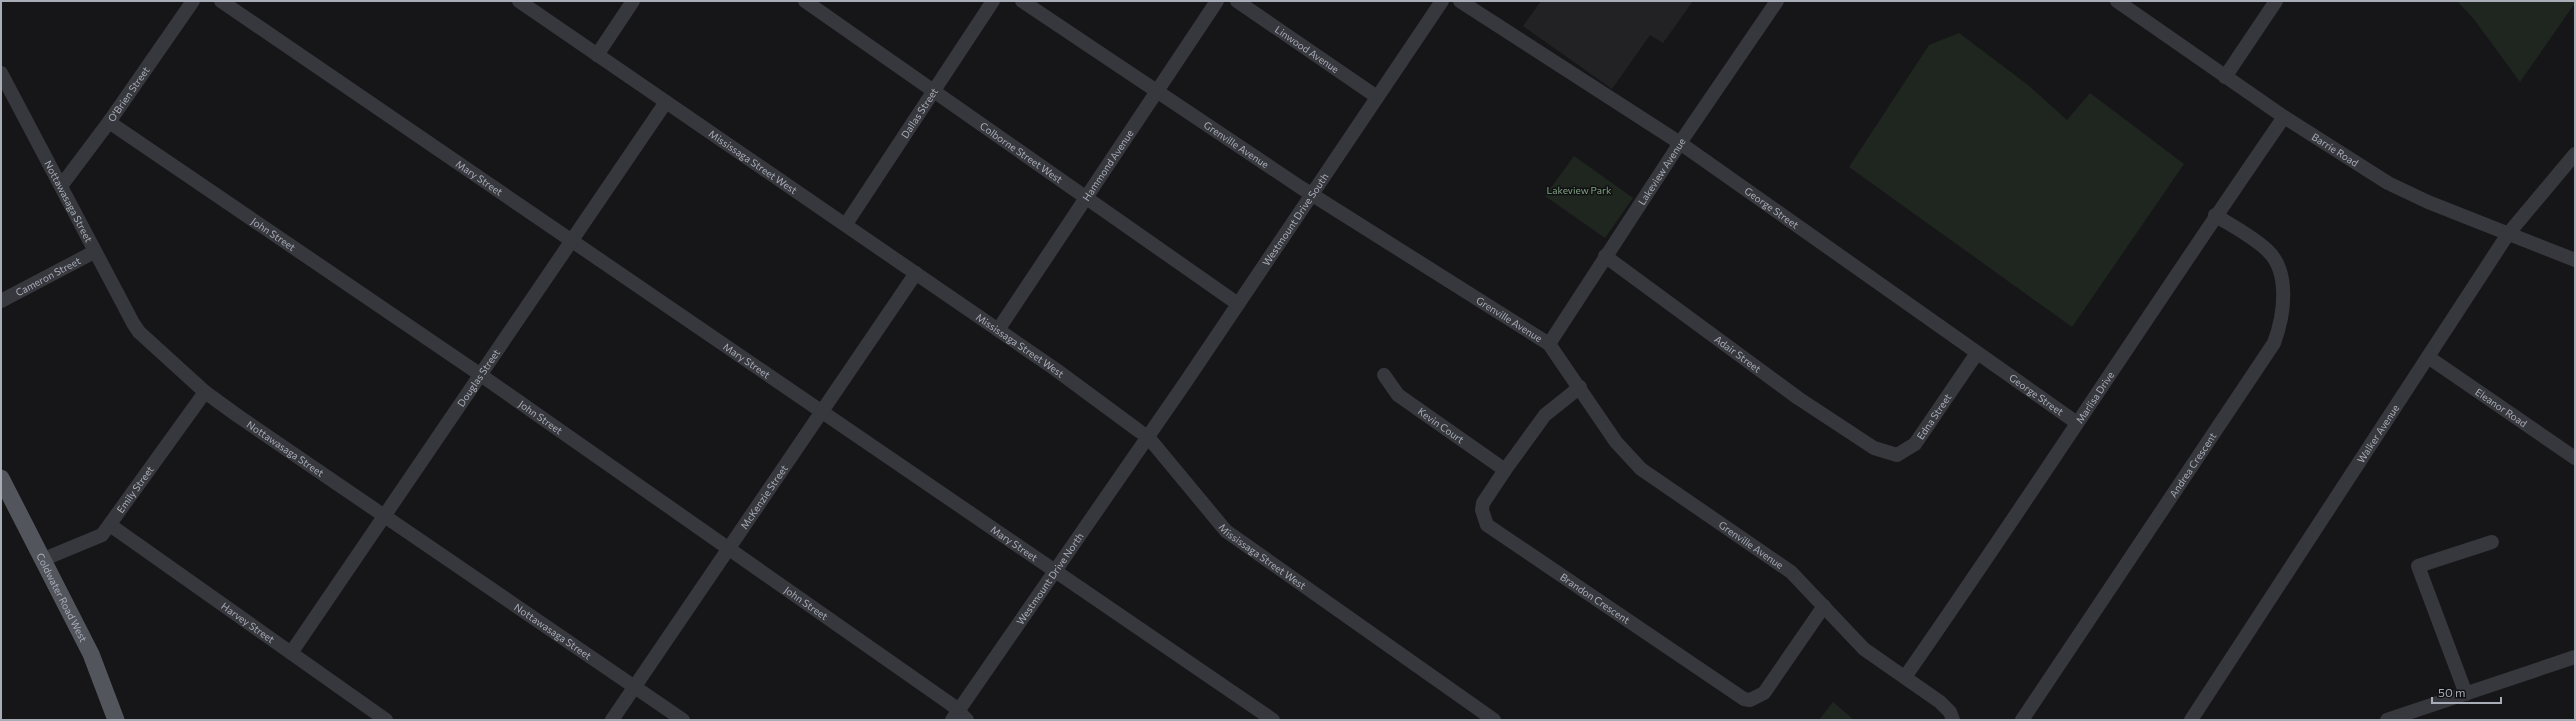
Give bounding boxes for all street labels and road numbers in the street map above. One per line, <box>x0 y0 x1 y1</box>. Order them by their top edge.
street label: Linwood Avenue <box>1273 23 1341 75</box>
street label: O'Brien Street <box>105 64 152 124</box>
street label: Dallas Street <box>898 86 940 140</box>
street label: Grenville Avenue <box>1202 118 1271 170</box>
street label: Colborne Street West <box>978 119 1065 185</box>
street label: Mississaga Street West <box>707 127 800 196</box>
street label: Hammond Avenue <box>1080 127 1136 203</box>
street label: Barrie Road <box>2310 130 2361 169</box>
street label: Lakeview Avenue <box>1635 136 1688 207</box>
street label: Mary Street <box>454 157 505 198</box>
street label: Nottawasaga Street <box>42 158 95 244</box>
street label: Westmount Drive South <box>1260 171 1331 268</box>
street label: George Street <box>1742 184 1801 231</box>
street label: John Street <box>249 215 298 253</box>
street label: Cameron Street <box>13 254 82 298</box>
street label: Grenville Avenue <box>1474 294 1544 344</box>
street label: Mississaga Street West <box>974 311 1067 380</box>
street label: Adair Street <box>1712 333 1763 375</box>
street label: Mary Street <box>721 340 773 381</box>
street label: Douglas Street <box>455 347 502 409</box>
street label: Marlisa Drive <box>2073 369 2116 425</box>
street label: George Street <box>2007 371 2066 418</box>
street label: Eleanor Road <box>2473 385 2530 429</box>
street label: Edna Street <box>1914 391 1954 442</box>
street label: John Street <box>517 398 565 436</box>
street label: Walker Avenue <box>2354 402 2401 465</box>
street label: Kevin Court <box>1416 405 1466 445</box>
street label: Nottawasaga Street <box>245 418 326 479</box>
street label: Andrea Crescent <box>2167 430 2219 499</box>
street label: McKenzie Street <box>738 462 790 531</box>
street label: Emily Street <box>114 463 156 515</box>
street label: Grenville Avenue <box>1717 518 1786 571</box>
street label: Mississaga Street West <box>1216 521 1308 592</box>
street label: Mary Street <box>989 523 1040 563</box>
street label: Westmount Drive North <box>1014 530 1086 627</box>
street label: Coldwater Road West <box>34 551 90 644</box>
street label: Brandon Crescent <box>1558 570 1632 626</box>
street label: John Street <box>782 583 830 622</box>
street label: Harvey Street <box>219 600 277 645</box>
street label: Nottawasaga Street <box>512 601 594 662</box>

